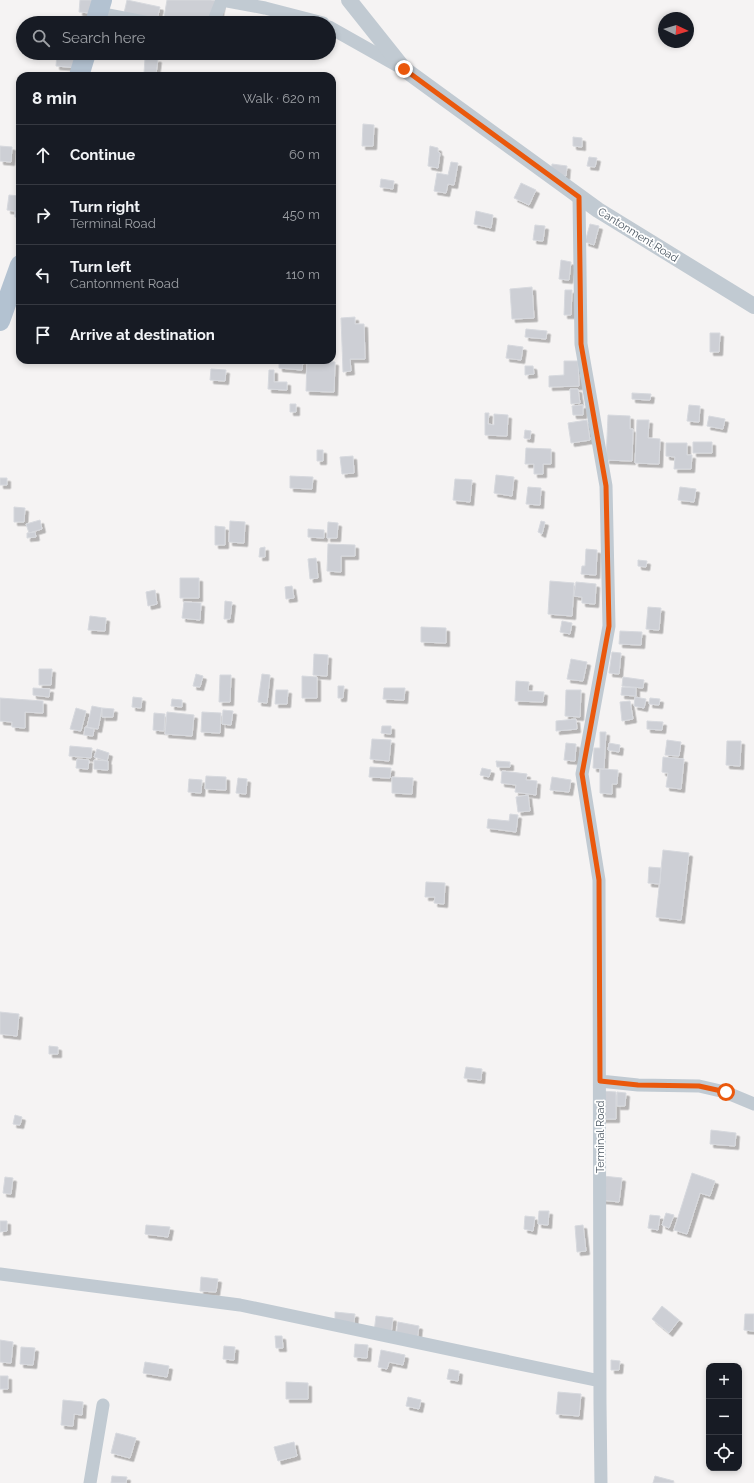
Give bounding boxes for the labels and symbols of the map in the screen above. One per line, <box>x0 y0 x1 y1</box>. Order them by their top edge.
north arrow <box>658 12 694 48</box>
route end <box>395 60 413 78</box>
street label: Cantonment Road <box>595 205 681 265</box>
route start <box>717 1083 735 1101</box>
street label: Terminal Road <box>594 1101 607 1173</box>

